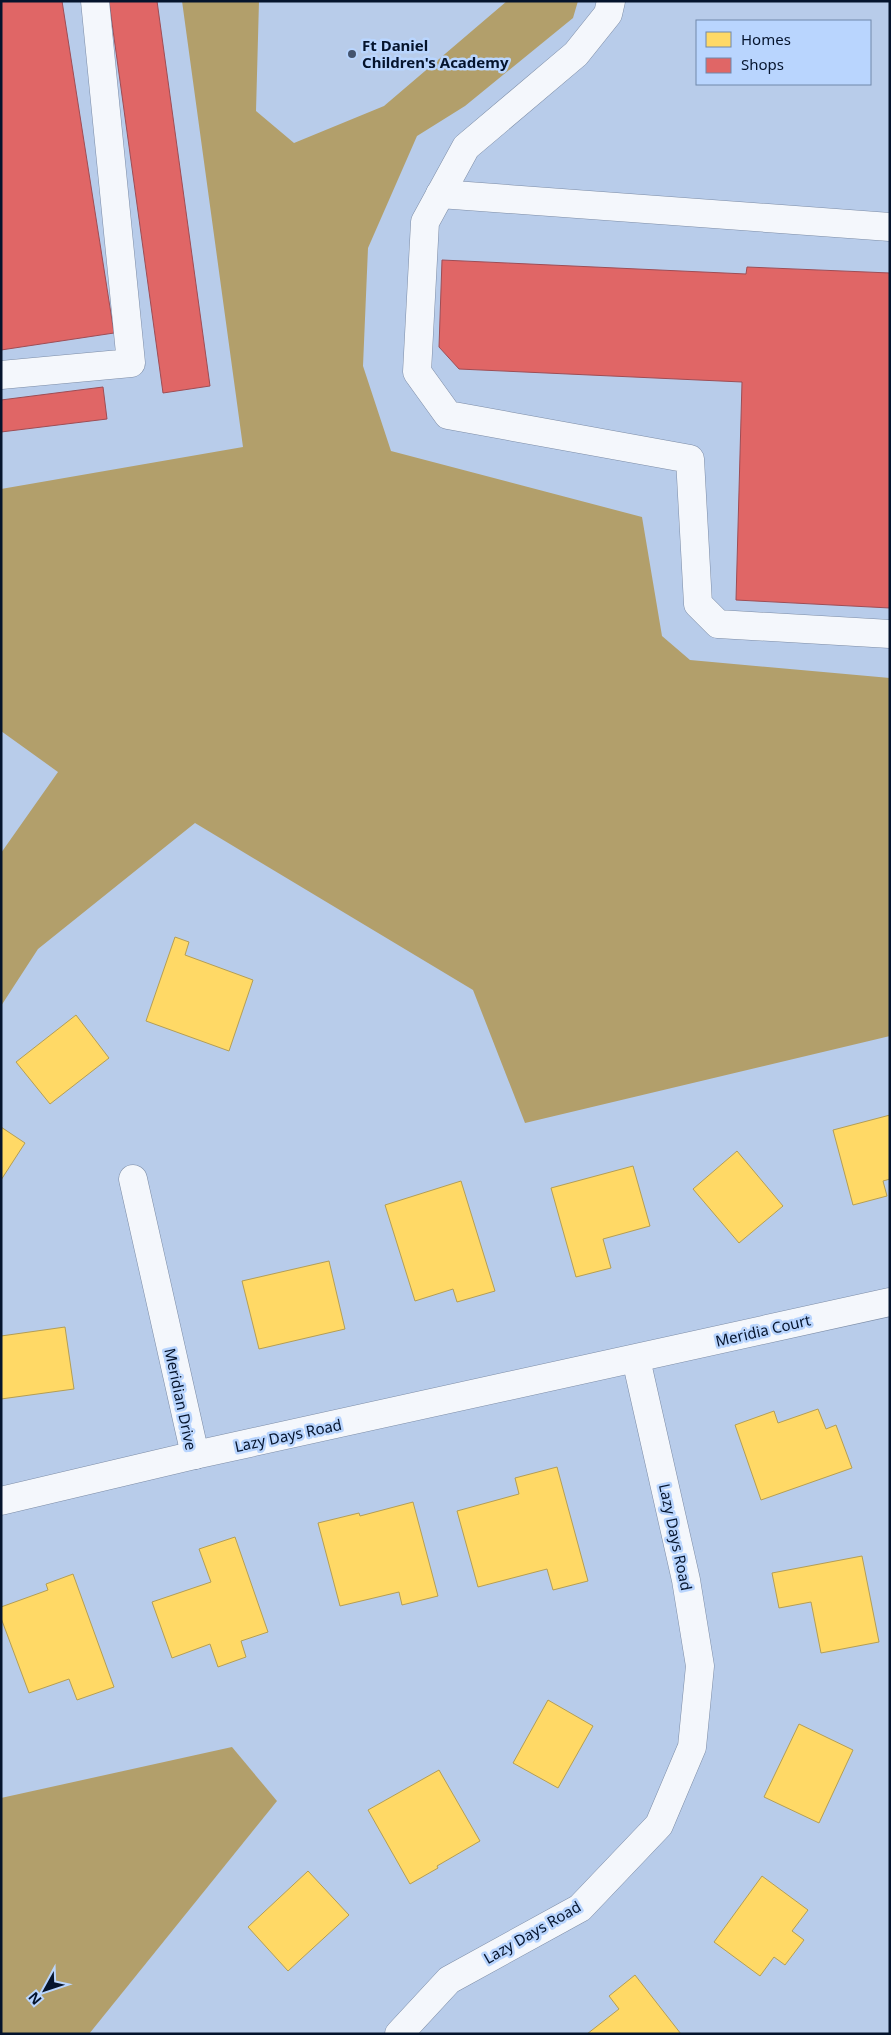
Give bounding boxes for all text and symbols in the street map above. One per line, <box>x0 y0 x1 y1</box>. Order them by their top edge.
legend <box>696 20 871 85</box>
text: Homes <box>741 29 791 49</box>
place label: Ft Daniel Children's Academy <box>362 35 509 72</box>
marker: Ft Daniel Children's Academy <box>346 48 358 60</box>
text: Shops <box>741 54 784 74</box>
street label: Meridia Court <box>714 1309 813 1351</box>
street label: Meridian Drive <box>160 1346 202 1452</box>
street label: Lazy Days Road <box>233 1414 343 1456</box>
street label: Lazy Days Road <box>655 1482 697 1592</box>
street label: Lazy Days Road <box>480 1896 584 1968</box>
north arrow <box>20 1965 70 2015</box>
text: N <box>24 1988 46 2009</box>

